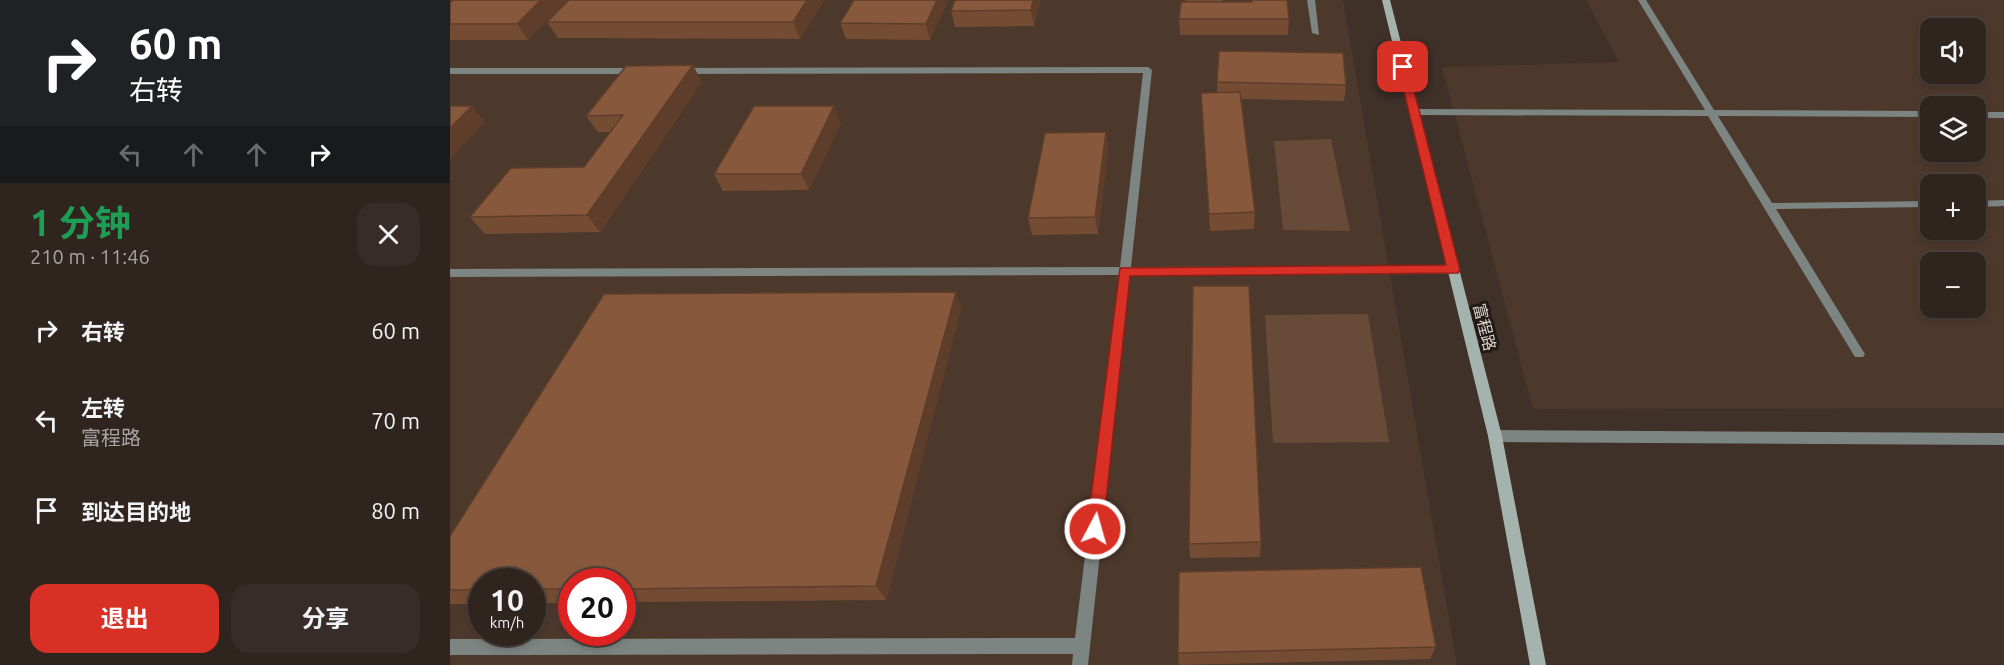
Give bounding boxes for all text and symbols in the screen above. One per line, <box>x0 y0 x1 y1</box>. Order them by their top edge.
map controls <box>1920 18 1986 318</box>
button: sound <box>1920 18 1986 84</box>
text: 60 m <box>129 20 223 67</box>
icon: right <box>30 24 108 102</box>
pin <box>1377 41 1428 92</box>
icon: arrive <box>1386 50 1419 83</box>
text: 右转 <box>129 75 183 105</box>
button: layers <box>1920 96 1986 162</box>
icon: left <box>114 138 147 171</box>
icon: ahead <box>177 138 210 171</box>
icon: ahead <box>240 138 273 171</box>
icon: right <box>303 138 336 171</box>
button: + <box>1920 174 1986 240</box>
text: 1 分钟 <box>30 202 131 243</box>
button: close <box>357 203 420 266</box>
text: 210 m · 11:46 <box>30 245 150 268</box>
button: − <box>1920 252 1986 318</box>
street label: 富程路 <box>1470 302 1500 352</box>
icon: right <box>30 314 63 347</box>
text: 60 m <box>371 318 420 343</box>
text: 右转 <box>81 319 125 344</box>
text: 左转 <box>81 395 125 420</box>
icon: left <box>30 404 63 437</box>
text: 70 m <box>371 408 420 433</box>
text: 富程路 <box>81 426 141 449</box>
icon: arrive <box>30 494 63 527</box>
position arrow <box>1063 497 1127 561</box>
text: 80 m <box>371 498 420 523</box>
text: 到达目的地 <box>81 499 191 524</box>
speed limit sign: 20 <box>558 568 636 646</box>
text: 10 <box>490 583 524 617</box>
button: 退出 <box>30 584 219 653</box>
button: 分享 <box>231 584 420 653</box>
text: km/h <box>490 614 524 631</box>

